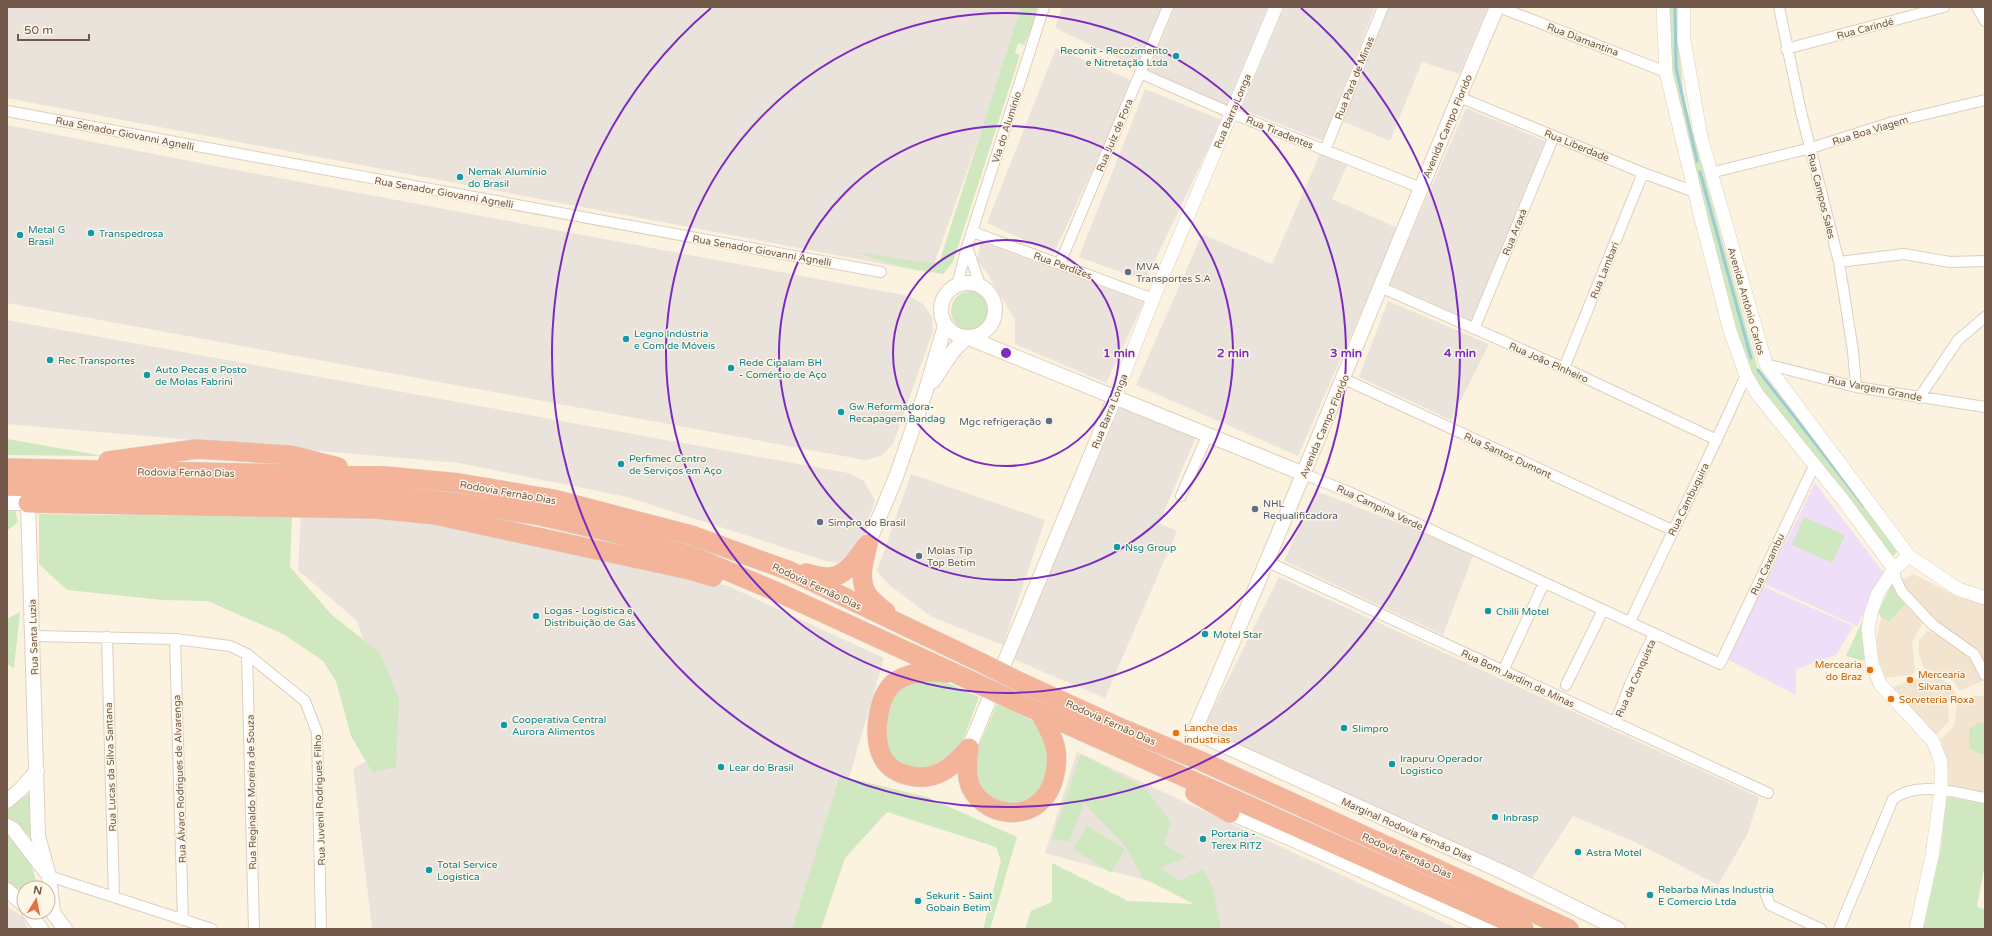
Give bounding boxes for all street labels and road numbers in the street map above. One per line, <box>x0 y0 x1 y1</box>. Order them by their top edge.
street label: Rua Carindé <box>1836 16 1895 42</box>
street label: Rua Diamantina <box>1545 21 1620 59</box>
street label: Rua Pará de Minas <box>1333 35 1377 122</box>
street label: Rua Barra Longa <box>1212 72 1254 150</box>
street label: Avenida Campo Florido <box>1421 73 1475 180</box>
street label: Via do Alumínio <box>990 90 1024 165</box>
street label: Rua Juiz de Fora <box>1094 97 1136 174</box>
street label: Rua Tiradentes <box>1244 114 1315 152</box>
street label: Rua Boa Viagem <box>1831 114 1910 148</box>
street label: Rua Senador Giovanni Agnelli <box>55 115 195 153</box>
street label: Rua Liberdade <box>1542 127 1611 165</box>
street label: Rua Campos Sales <box>1805 152 1838 240</box>
street label: Rua Senador Giovanni Agnelli <box>373 175 514 211</box>
street label: Rua Araxá <box>1500 207 1530 257</box>
street label: Rua Senador Giovanni Agnelli <box>691 233 832 269</box>
street label: Rua Lambari <box>1588 240 1622 301</box>
street label: Avenida Antônio Carlos <box>1725 246 1767 357</box>
street label: Rua Perdizes <box>1032 250 1094 282</box>
street label: Rua João Pinheiro <box>1507 340 1590 386</box>
street label: Rua Barra Longa <box>1089 372 1130 451</box>
street label: Avenida Campo Florido <box>1298 373 1352 480</box>
street label: Rua Vargem Grande <box>1827 374 1923 404</box>
street label: Rua Santos Dumont <box>1462 430 1553 481</box>
street label: Rua Cambuquira <box>1666 461 1712 538</box>
street label: Rodovia Fernão Dias <box>137 466 235 480</box>
street label: Rodovia Fernão Dias <box>459 479 557 507</box>
street label: Rua Campina Verde <box>1334 483 1425 533</box>
street label: Rua Caxambu <box>1748 532 1787 597</box>
street label: Rodovia Fernão Dias <box>770 561 863 613</box>
street label: Rua Santa Luzia <box>27 599 41 675</box>
street label: Rua da Conquista <box>1613 638 1658 719</box>
street label: Rua Bom Jardim de Minas <box>1459 647 1576 711</box>
street label: Rua Álvaro Rodrigues de Alvarenga <box>171 695 189 863</box>
street label: Rodovia Fernão Dias <box>1064 698 1158 748</box>
street label: Rua Lucas da Silva Santana <box>103 702 119 832</box>
street label: Rua Reginaldo Moreira de Souza <box>245 714 259 870</box>
street label: Rua Juvenil Rodrigues Filho <box>312 734 328 866</box>
street label: Marginal Rodovia Fernão Dias <box>1340 795 1474 863</box>
street label: Rodovia Fernão Dias <box>1360 830 1454 880</box>

